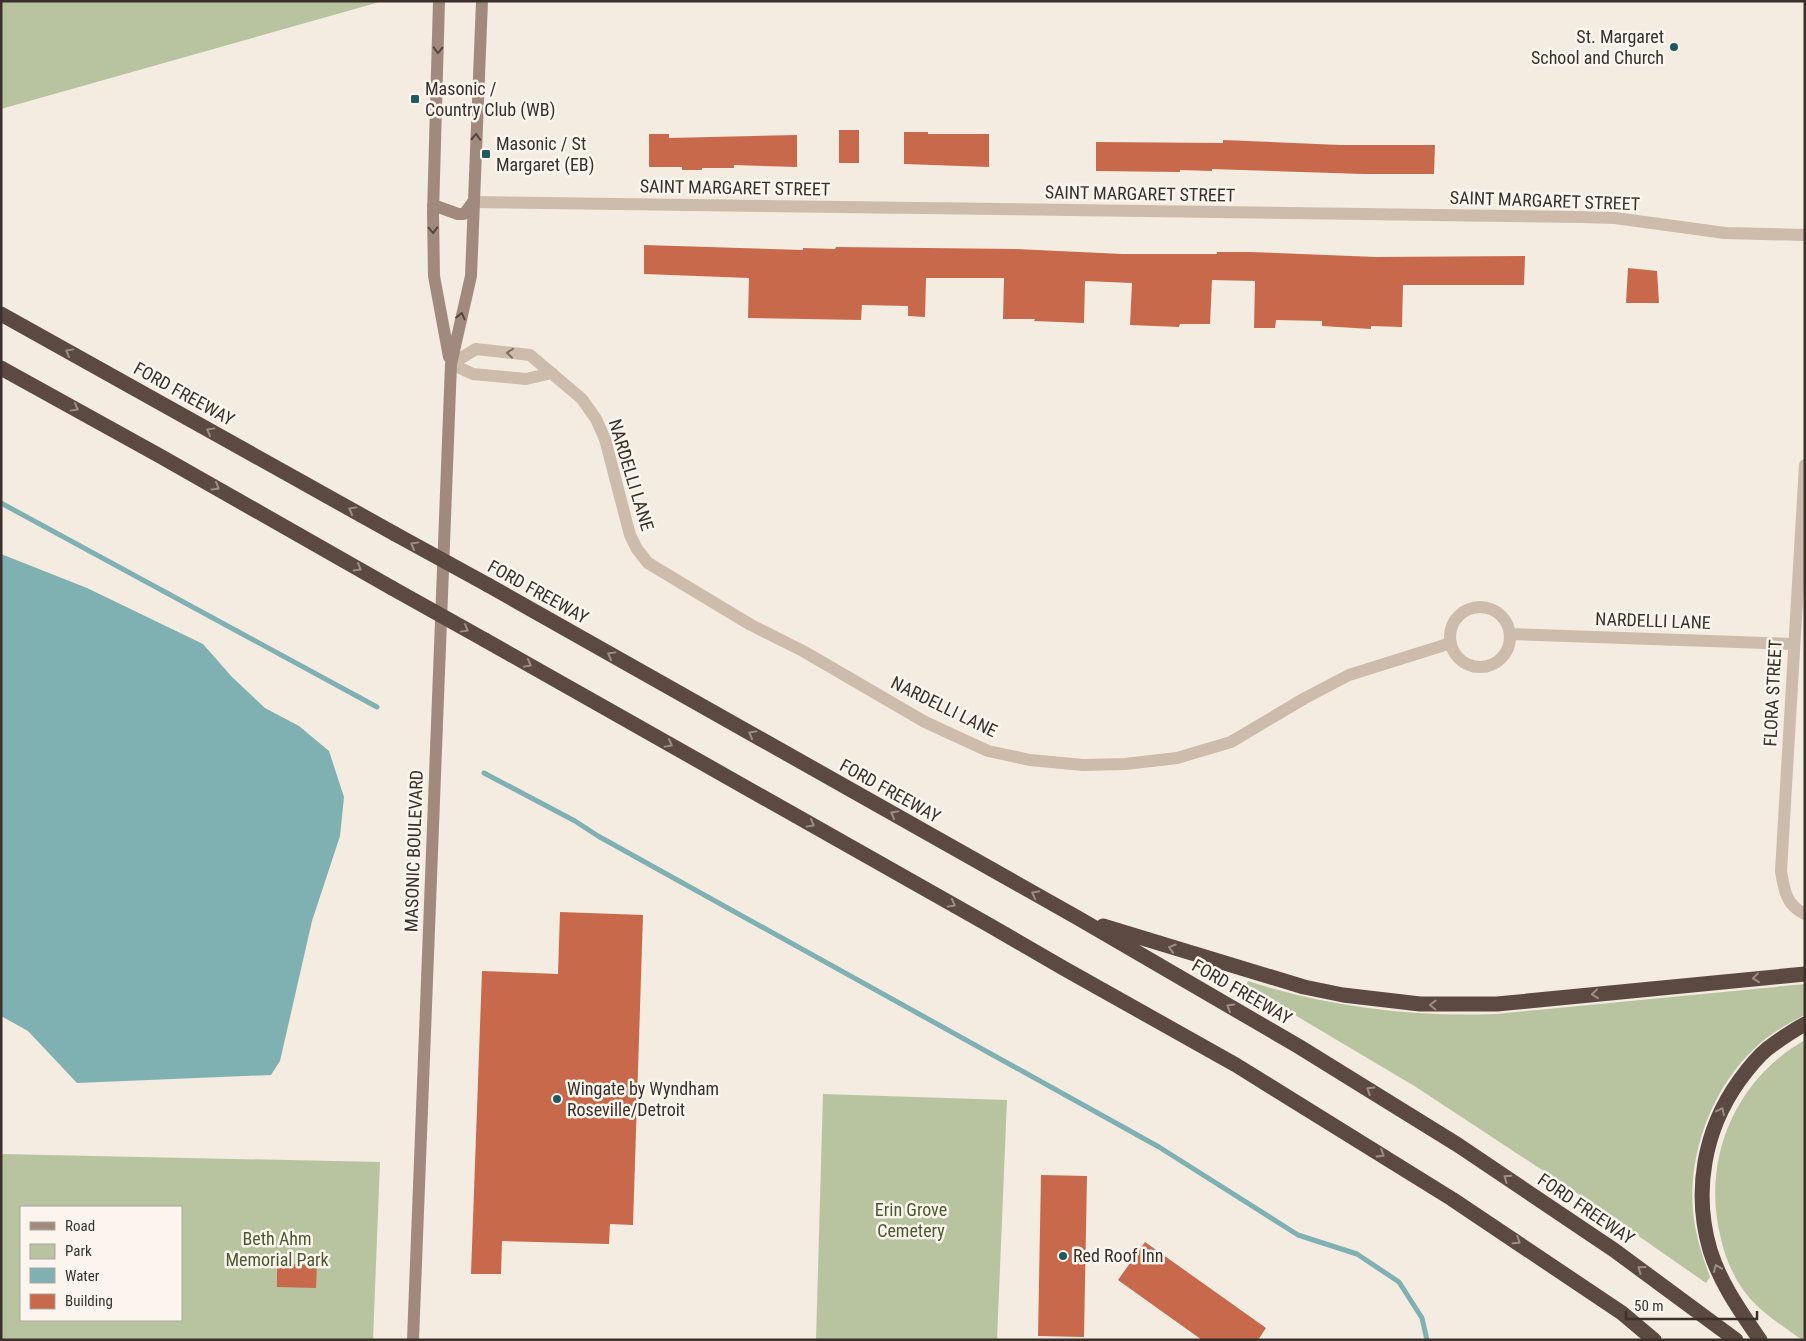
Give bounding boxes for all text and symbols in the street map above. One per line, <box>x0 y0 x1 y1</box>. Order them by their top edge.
place label: St. Margaret School and Church <box>1531 26 1664 68</box>
marker: St. Margaret School and Church <box>1668 41 1680 53</box>
one-way arrow <box>433 46 443 54</box>
place label: Masonic / Country Club (WB) <box>425 78 555 121</box>
marker: Masonic / Country Club (WB) <box>409 93 421 105</box>
one-way arrow <box>470 133 481 141</box>
place label: Masonic / St Margaret (EB) <box>496 133 594 176</box>
marker: Masonic / St Margaret (EB) <box>480 148 492 160</box>
street label: SAINT MARGARET STREET <box>640 175 830 200</box>
street label: SAINT MARGARET STREET <box>1045 181 1235 206</box>
street label: SAINT MARGARET STREET <box>1449 187 1641 214</box>
one-way arrow <box>428 226 438 234</box>
one-way arrow <box>456 312 466 321</box>
one-way arrow <box>65 348 74 358</box>
one-way arrow <box>506 348 514 359</box>
street label: FORD FREEWAY <box>130 357 239 430</box>
one-way arrow <box>69 402 78 412</box>
street label: NARDELLI LANE <box>605 417 658 533</box>
one-way arrow <box>207 427 216 437</box>
one-way arrow <box>211 481 220 491</box>
one-way arrow <box>349 507 358 517</box>
one-way arrow <box>410 541 419 551</box>
street label: FORD FREEWAY <box>484 555 593 628</box>
one-way arrow <box>352 561 361 571</box>
street label: NARDELLI LANE <box>1595 608 1711 633</box>
one-way arrow <box>460 622 469 632</box>
street label: FLORA STREET <box>1759 639 1786 747</box>
one-way arrow <box>607 651 616 661</box>
one-way arrow <box>522 658 531 668</box>
street label: NARDELLI LANE <box>888 672 1001 741</box>
one-way arrow <box>749 731 758 741</box>
one-way arrow <box>664 738 673 748</box>
street label: FORD FREEWAY <box>836 754 945 827</box>
street label: MASONIC BOULEVARD <box>400 770 427 932</box>
one-way arrow <box>890 811 899 821</box>
one-way arrow <box>805 818 814 828</box>
one-way arrow <box>1032 891 1041 901</box>
one-way arrow <box>947 898 956 908</box>
one-way arrow <box>1169 943 1177 953</box>
street label: FORD FREEWAY <box>1189 955 1296 1029</box>
one-way arrow <box>1752 973 1760 984</box>
one-way arrow <box>1590 989 1598 1000</box>
one-way arrow <box>1428 1000 1436 1010</box>
one-way arrow <box>1227 1003 1236 1013</box>
place label: Wingate by Wyndham Roseville/Detroit <box>567 1078 719 1120</box>
one-way arrow <box>1366 1087 1375 1097</box>
marker: Wingate by Wyndham Roseville/Detroit <box>551 1093 563 1105</box>
one-way arrow <box>1715 1107 1725 1116</box>
one-way arrow <box>1375 1147 1384 1157</box>
street label: FORD FREEWAY <box>1534 1169 1639 1249</box>
one-way arrow <box>1503 1174 1512 1184</box>
park label: Erin Grove Cemetery <box>875 1199 947 1241</box>
legend <box>20 1206 182 1321</box>
text: Road <box>65 1217 95 1235</box>
park label: Beth Ahm Memorial Park <box>225 1228 329 1270</box>
one-way arrow <box>1512 1235 1521 1245</box>
text: Park <box>65 1242 92 1260</box>
place label: Red Roof Inn <box>1073 1245 1163 1266</box>
marker: Red Roof Inn <box>1057 1250 1069 1262</box>
one-way arrow <box>1713 1264 1724 1273</box>
text: Water <box>65 1267 100 1285</box>
one-way arrow <box>1638 1267 1647 1275</box>
scale bar <box>1626 1288 1757 1320</box>
text: Building <box>65 1292 113 1310</box>
text: 50 m <box>1634 1297 1664 1315</box>

